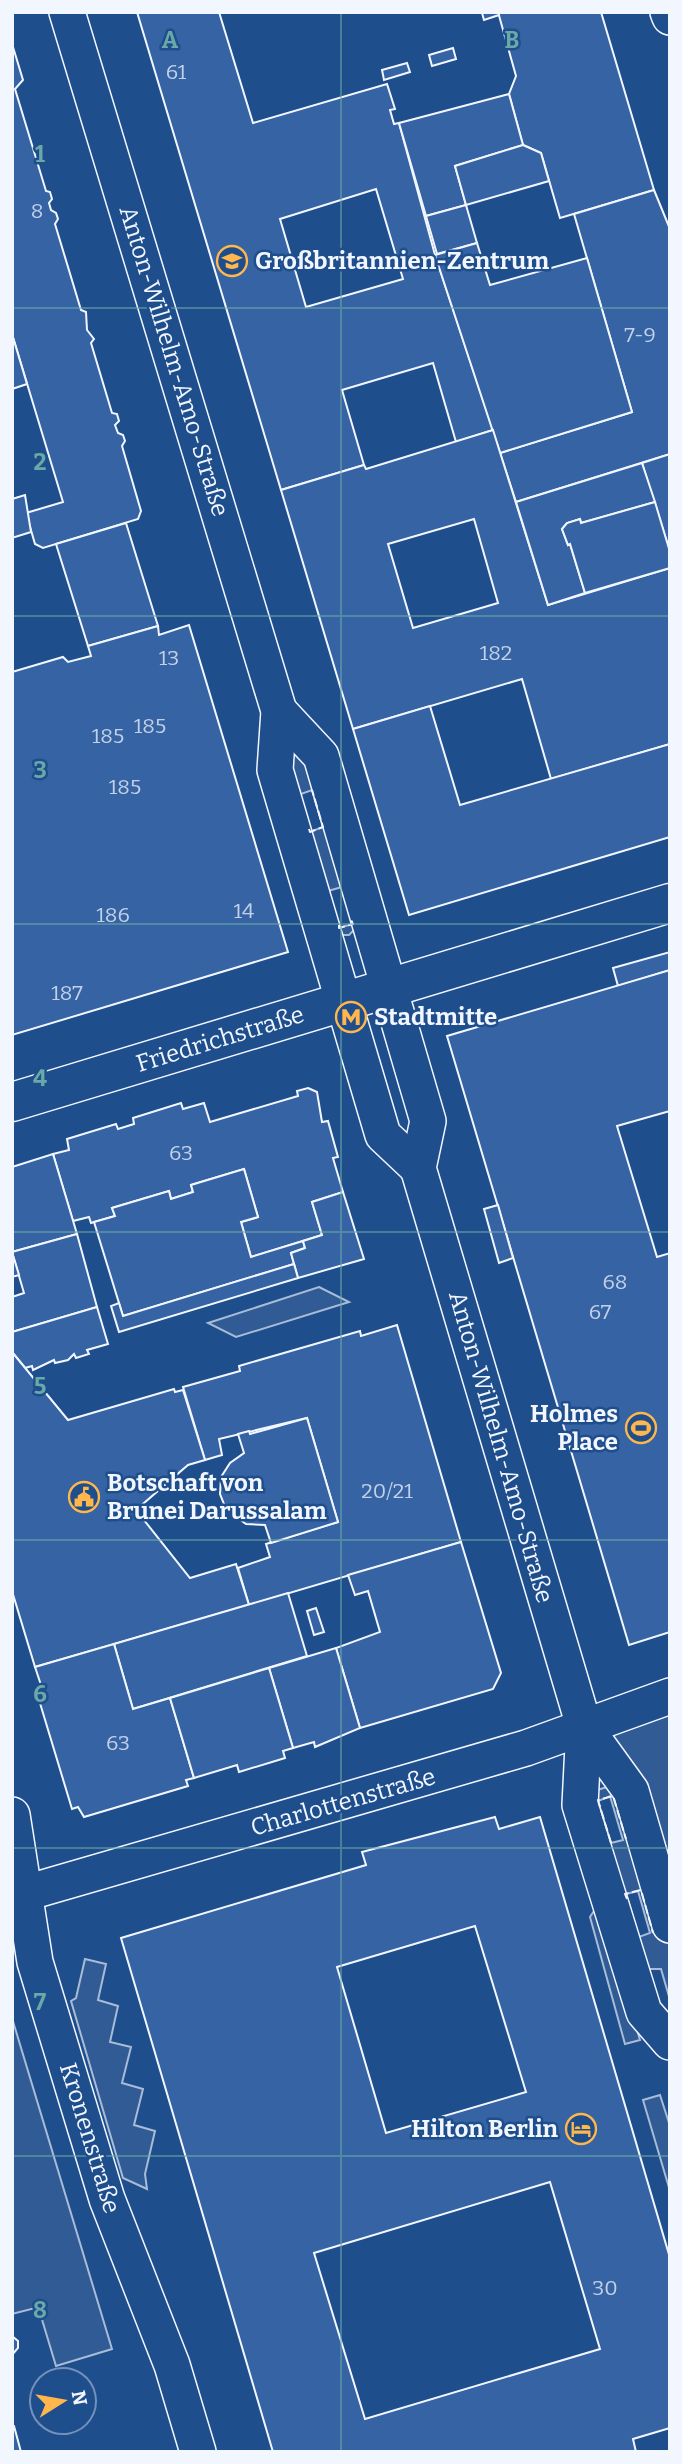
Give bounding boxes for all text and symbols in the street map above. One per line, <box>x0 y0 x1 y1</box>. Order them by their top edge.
text: A <box>162 26 179 54</box>
text: B <box>505 26 519 54</box>
house number: 61 <box>166 59 187 85</box>
text: 1 <box>35 140 45 168</box>
house number: 8 <box>31 198 43 224</box>
street label: Anton-Wilhelm-Amo-Straße <box>113 203 235 519</box>
school or university icon: Großbritannien-Zentrum <box>215 244 249 278</box>
place label: Großbritannien-Zentrum <box>255 247 549 275</box>
house number: 7-9 <box>624 322 656 348</box>
text: 2 <box>34 448 47 476</box>
house number: 182 <box>480 640 512 666</box>
house number: 13 <box>159 645 179 671</box>
house number: 185 <box>134 713 166 739</box>
house number: 185 <box>92 723 124 749</box>
text: 3 <box>33 756 47 784</box>
house number: 185 <box>109 774 141 800</box>
house number: 14 <box>234 898 254 924</box>
house number: 186 <box>96 902 130 928</box>
house number: 187 <box>51 980 83 1006</box>
street label: Friedrichstraße <box>133 1000 307 1078</box>
metro station icon: Stadtmitte <box>334 1000 368 1034</box>
place label: Stadtmitte <box>374 1003 497 1031</box>
text: 4 <box>33 1064 47 1092</box>
house number: 63 <box>169 1140 193 1166</box>
house number: 68 <box>603 1269 627 1295</box>
street label: Anton-Wilhelm-Amo-Straße <box>443 1288 559 1606</box>
house number: 67 <box>589 1299 612 1325</box>
text: 5 <box>34 1372 46 1400</box>
place label: Holmes Place <box>530 1400 618 1456</box>
sports icon: Holmes Place <box>624 1411 658 1445</box>
place label: Botschaft von Brunei Darussalam <box>107 1469 327 1525</box>
house number: 20/21 <box>361 1478 413 1504</box>
public building icon: Botschaft von Brunei Darussalam <box>67 1480 101 1514</box>
text: 6 <box>33 1680 47 1708</box>
house number: 63 <box>106 1730 130 1756</box>
street label: Charlottenstraße <box>247 1762 439 1842</box>
text: 7 <box>34 1988 47 2016</box>
street label: Kronenstraße <box>54 2059 126 2217</box>
hotel icon: Hilton Berlin <box>564 2112 598 2146</box>
place label: Hilton Berlin <box>411 2115 559 2143</box>
house number: 30 <box>592 2275 618 2301</box>
text: 8 <box>33 2296 47 2324</box>
north arrow <box>28 2366 98 2436</box>
text: N <box>67 2388 92 2408</box>

